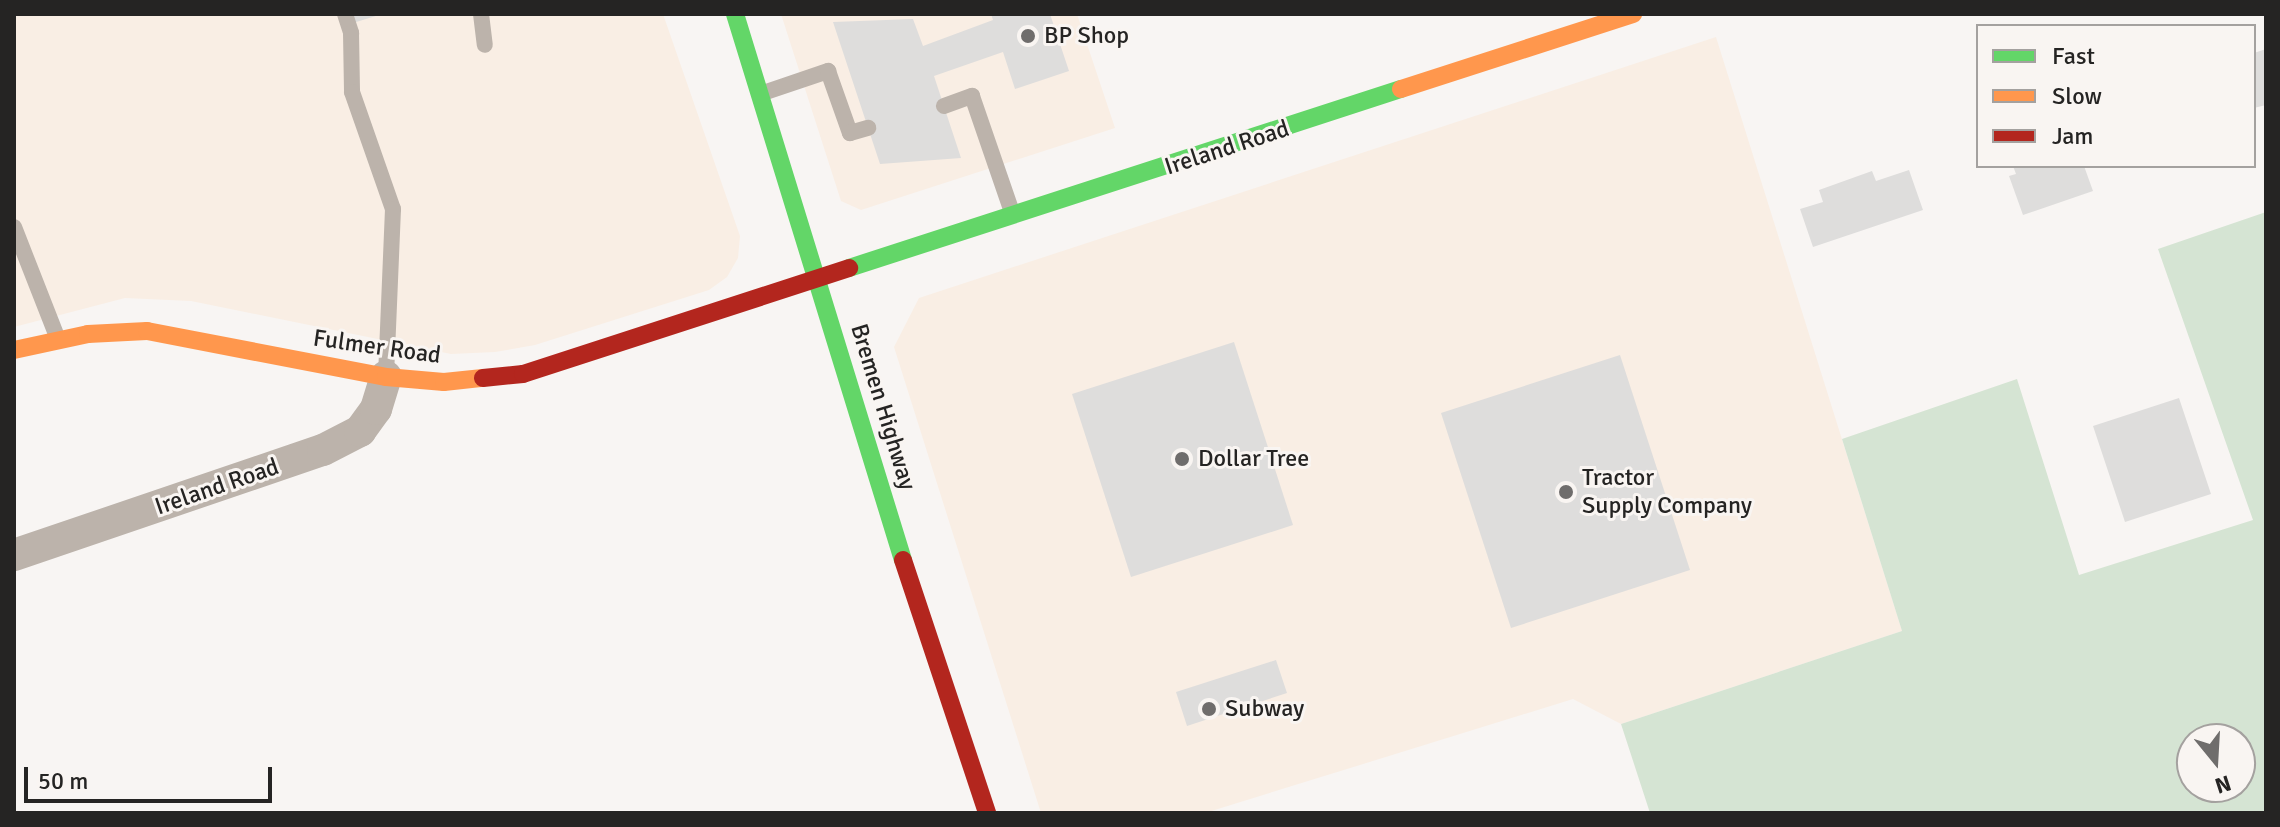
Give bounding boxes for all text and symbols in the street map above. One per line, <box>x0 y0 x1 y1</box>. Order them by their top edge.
place label: BP Shop <box>1044 22 1129 50</box>
legend <box>1976 24 2256 168</box>
marker: BP Shop <box>1019 27 1037 45</box>
text: Fast <box>2052 41 2095 71</box>
text: Slow <box>2052 81 2102 111</box>
street label: Ireland Road <box>1161 114 1293 182</box>
text: Jam <box>2052 121 2093 151</box>
street label: Bremen Highway <box>844 320 922 494</box>
street label: Fulmer Road <box>311 324 443 370</box>
place label: Dollar Tree <box>1198 445 1309 473</box>
marker: Dollar Tree <box>1173 450 1191 468</box>
street label: Ireland Road <box>151 452 283 522</box>
place label: Tractor Supply Company <box>1582 464 1752 520</box>
marker: Tractor Supply Company <box>1557 483 1575 501</box>
place label: Subway <box>1225 695 1304 723</box>
marker: Subway <box>1200 700 1218 718</box>
north arrow <box>2176 723 2256 803</box>
scale bar <box>28 751 276 801</box>
text: 50 m <box>38 766 88 796</box>
text: N <box>2211 769 2234 800</box>

